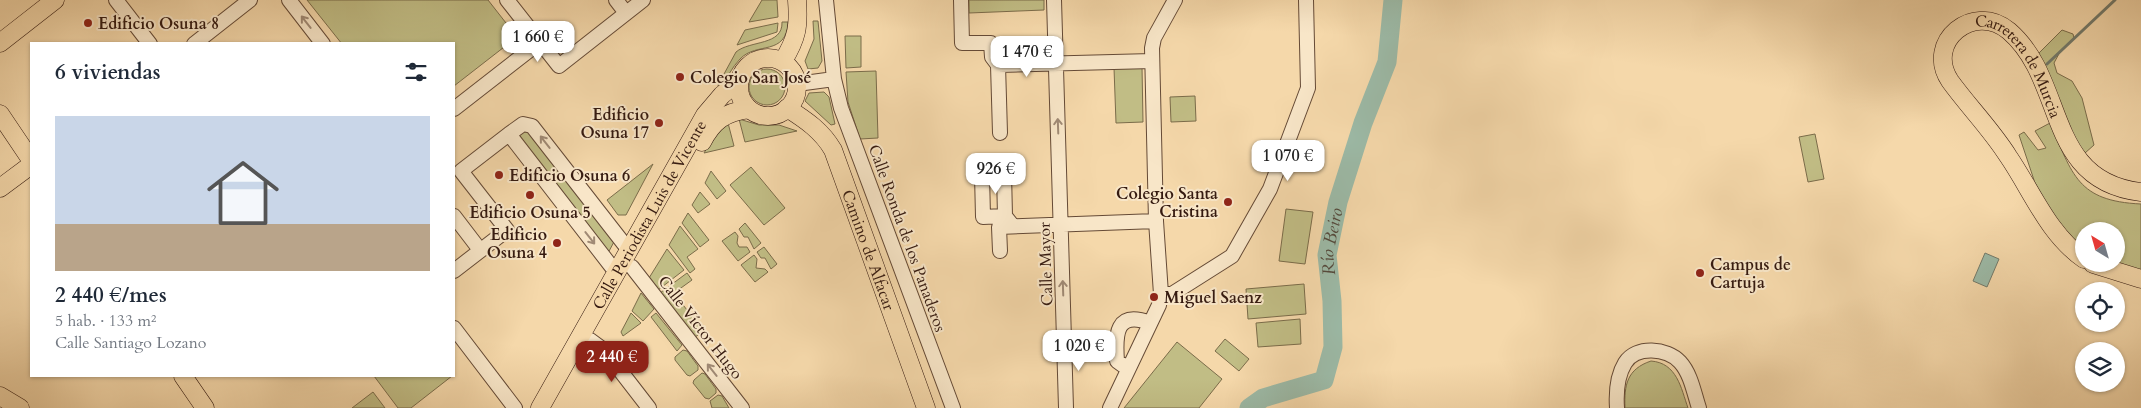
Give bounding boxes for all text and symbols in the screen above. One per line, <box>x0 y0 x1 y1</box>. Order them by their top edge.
street label: Carretera de Murcia <box>1975 11 2066 122</box>
place label: Edificio Osuna 8 <box>98 13 219 35</box>
one-way arrow <box>301 15 311 29</box>
marker: Edificio Osuna 8 <box>82 17 94 29</box>
pin: 1 660 € <box>492 20 584 63</box>
text: 1 660 € <box>513 26 563 48</box>
pin: 1 470 € <box>981 36 1073 78</box>
text: 1 470 € <box>1002 41 1052 63</box>
text: 6 viviendas <box>55 58 161 87</box>
icon: filters <box>402 58 430 86</box>
place label: Colegio San José <box>690 67 812 89</box>
marker: Colegio San José <box>674 71 686 83</box>
place label: Edificio Osuna 17 <box>581 104 649 144</box>
street label: Calle Periodista Luis de Vicente <box>588 116 712 314</box>
marker: Edificio Osuna 17 <box>653 117 665 129</box>
one-way arrow <box>1053 118 1063 134</box>
one-way arrow <box>540 135 550 149</box>
pin: 1 070 € <box>1242 140 1334 182</box>
street label: Calle Ronda de los Panaderos <box>863 142 951 335</box>
text: 1 070 € <box>1263 145 1313 167</box>
icon: home <box>198 148 288 238</box>
pin: 926 € <box>961 152 1031 195</box>
text: 926 € <box>977 158 1015 180</box>
place label: Edificio Osuna 6 <box>509 165 630 187</box>
marker: Edificio Osuna 6 <box>493 169 505 181</box>
place label: Colegio Santa Cristina <box>1116 183 1218 223</box>
street label: Camino de Alfacar <box>836 187 900 314</box>
marker: Edificio Osuna 5 <box>524 189 536 201</box>
marker: Colegio Santa Cristina <box>1222 196 1234 208</box>
place label: Edificio Osuna 5 <box>469 202 591 224</box>
water label: Río Beiro <box>1315 206 1349 277</box>
street label: Calle Mayor <box>1034 222 1058 306</box>
north arrow <box>2075 222 2125 272</box>
map controls <box>2075 222 2125 392</box>
place label: Edificio Osuna 4 <box>487 224 547 264</box>
one-way arrow <box>585 231 595 245</box>
marker: Edificio Osuna 4 <box>551 237 563 249</box>
place label: Campus de Cartuja <box>1710 254 1791 294</box>
marker: Campus de Cartuja <box>1694 267 1706 279</box>
street label: Calle Víctor Hugo <box>653 271 748 384</box>
text: 2 440 €/mes <box>55 281 167 310</box>
one-way arrow <box>1058 281 1067 297</box>
button: locate <box>2075 282 2125 332</box>
place label: Miguel Saenz <box>1164 287 1262 309</box>
marker: Miguel Saenz <box>1148 291 1160 303</box>
text: 5 hab. · 133 m² <box>55 310 156 332</box>
pin: 1 020 € <box>1033 330 1125 372</box>
text: Calle Santiago Lozano <box>55 332 206 354</box>
text: 1 020 € <box>1054 335 1104 357</box>
pin: 2 440 € <box>566 340 658 383</box>
button: layers <box>2075 342 2125 392</box>
text: 2 440 € <box>587 346 637 368</box>
one-way arrow <box>706 363 717 376</box>

